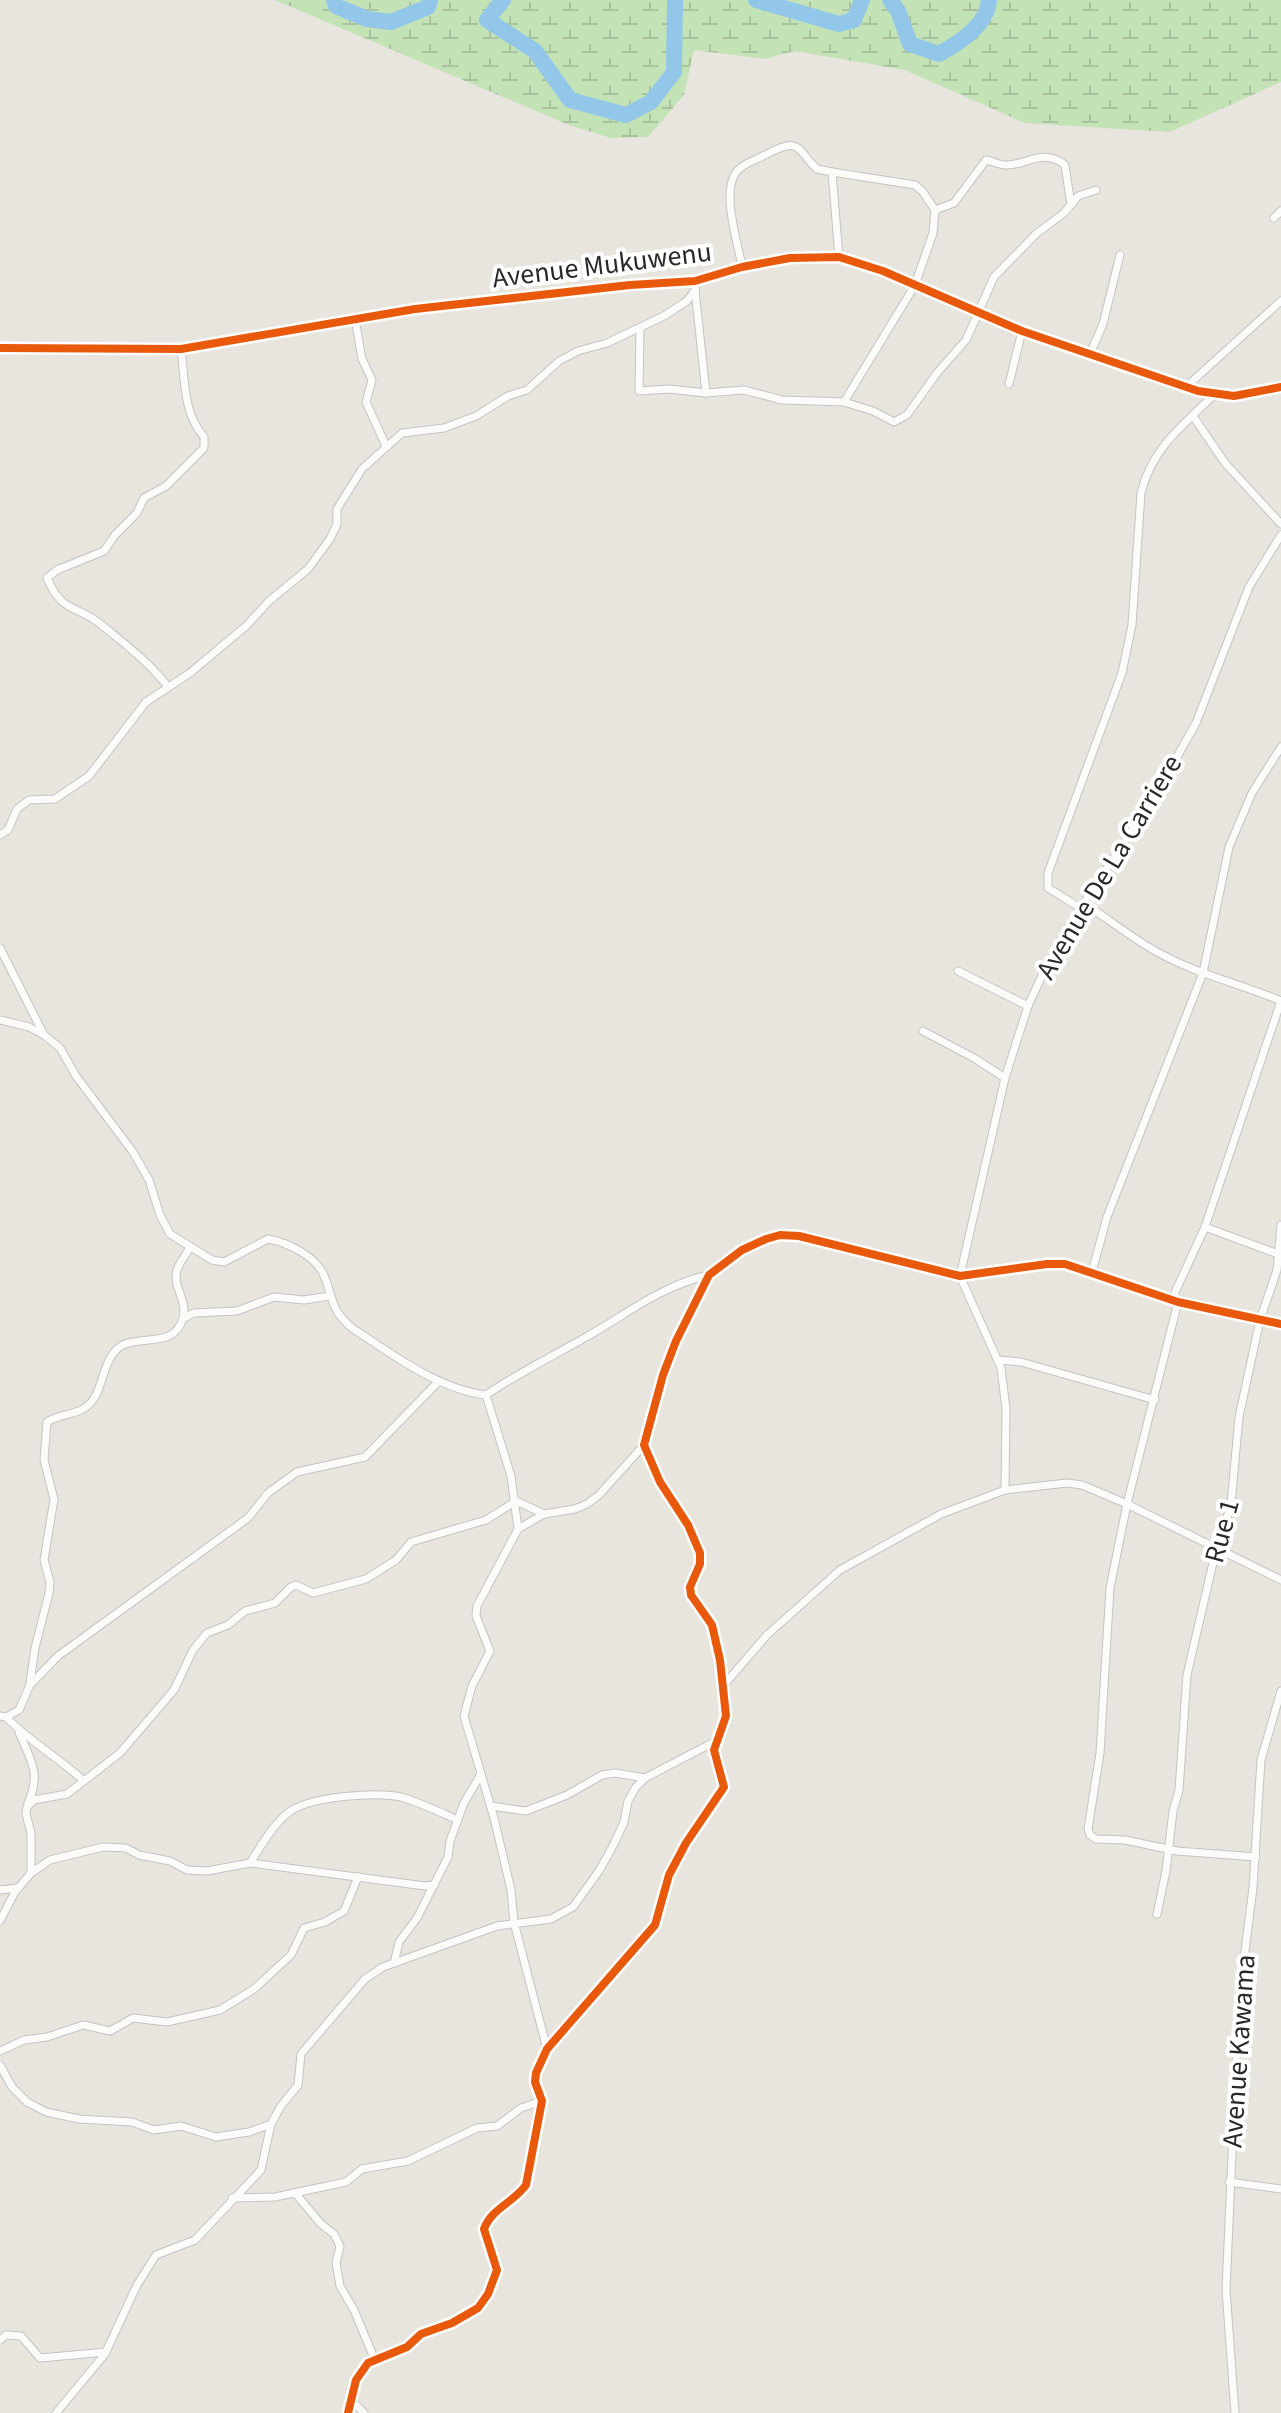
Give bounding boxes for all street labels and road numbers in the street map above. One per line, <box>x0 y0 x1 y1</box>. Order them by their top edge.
street label: Avenue Mukuwenu <box>490 232 714 298</box>
street label: Avenue De La Carriere <box>1026 747 1192 987</box>
street label: Rue 1 <box>1194 1495 1250 1567</box>
street label: Avenue Kawama <box>1212 1953 1266 2149</box>

